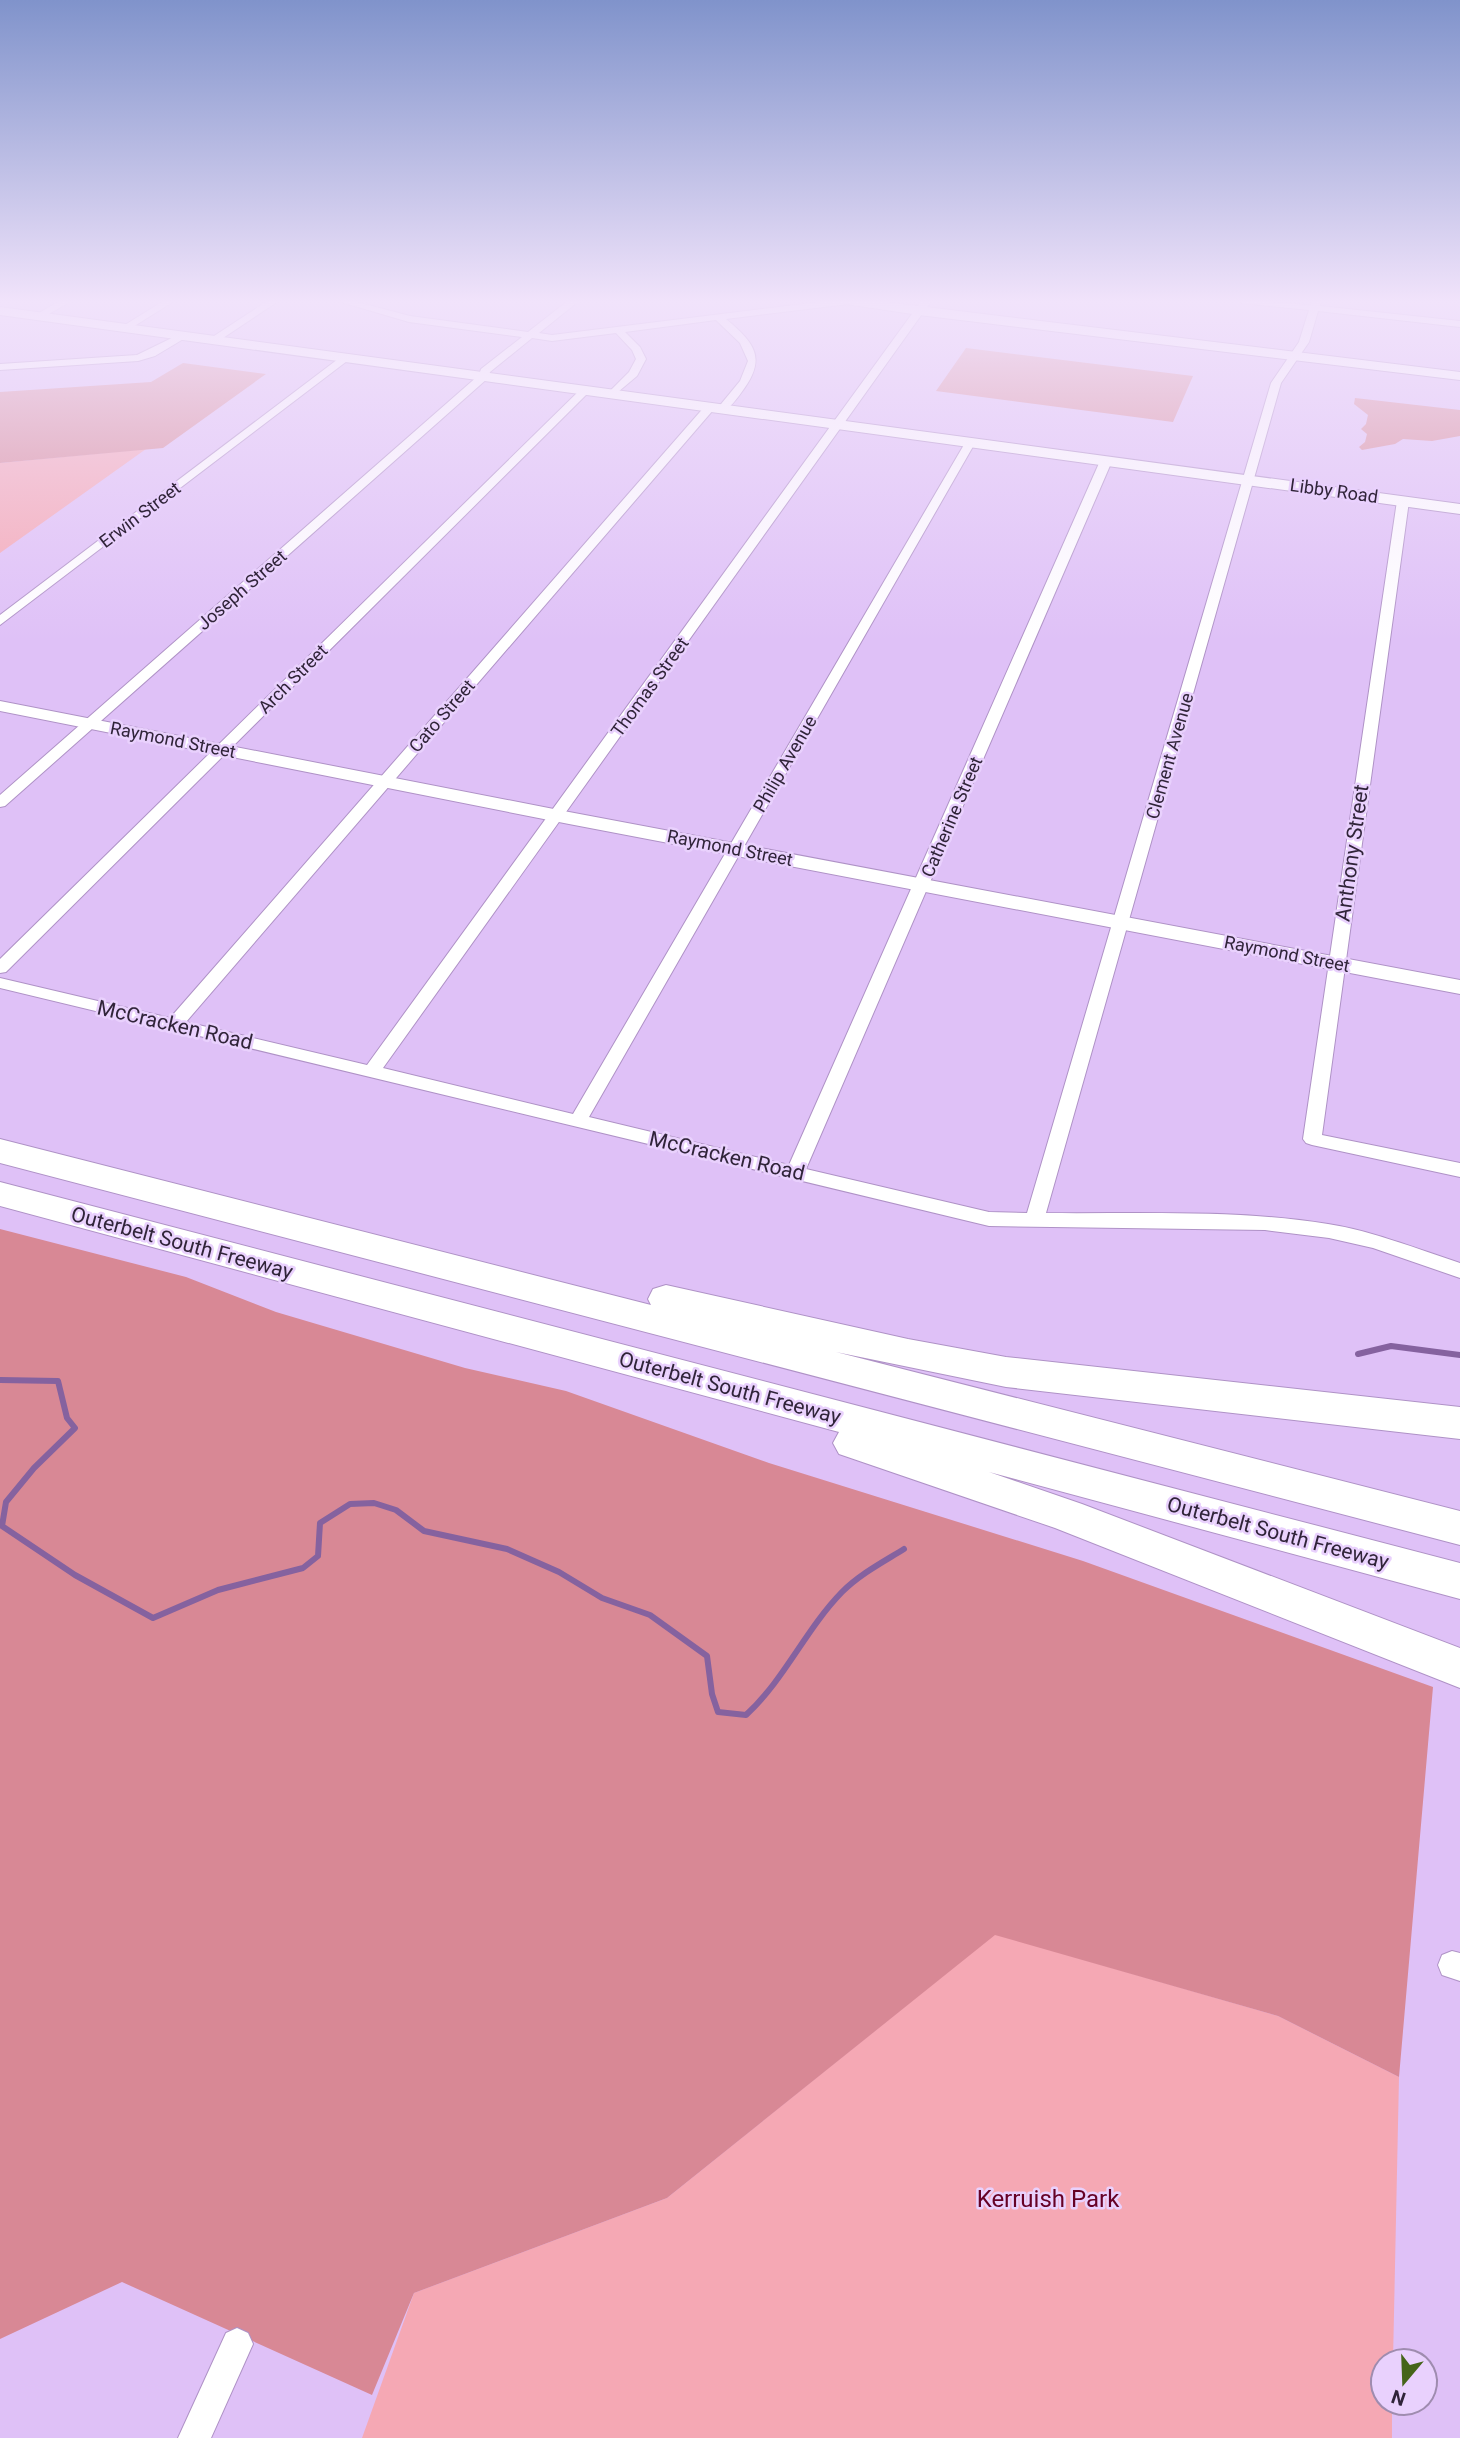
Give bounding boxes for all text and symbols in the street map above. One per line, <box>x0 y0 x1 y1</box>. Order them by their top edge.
street label: Libby Road <box>1289 474 1379 507</box>
street label: Erwin Street <box>95 477 185 552</box>
street label: Joseph Street <box>193 545 291 634</box>
street label: Thomas Street <box>606 633 693 741</box>
street label: Arch Street <box>254 640 332 718</box>
street label: Cato Street <box>404 675 479 756</box>
street label: Clement Avenue <box>1141 690 1198 821</box>
street label: Philip Avenue <box>749 712 821 816</box>
street label: Raymond Street <box>109 717 238 762</box>
street label: Catherine Street <box>917 753 986 880</box>
street label: Anthony Street <box>1331 783 1373 923</box>
street label: Raymond Street <box>666 825 795 870</box>
street label: Raymond Street <box>1223 931 1352 976</box>
street label: McCracken Road <box>95 995 255 1055</box>
street label: McCracken Road <box>647 1126 807 1186</box>
street label: Outerbelt South Freeway <box>69 1202 295 1284</box>
street label: Outerbelt South Freeway <box>617 1347 843 1429</box>
street label: Outerbelt South Freeway <box>1165 1492 1391 1574</box>
park label: Kerruish Park <box>977 2185 1120 2213</box>
north arrow <box>1369 2347 1439 2417</box>
text: N <box>1389 2385 1409 2411</box>

